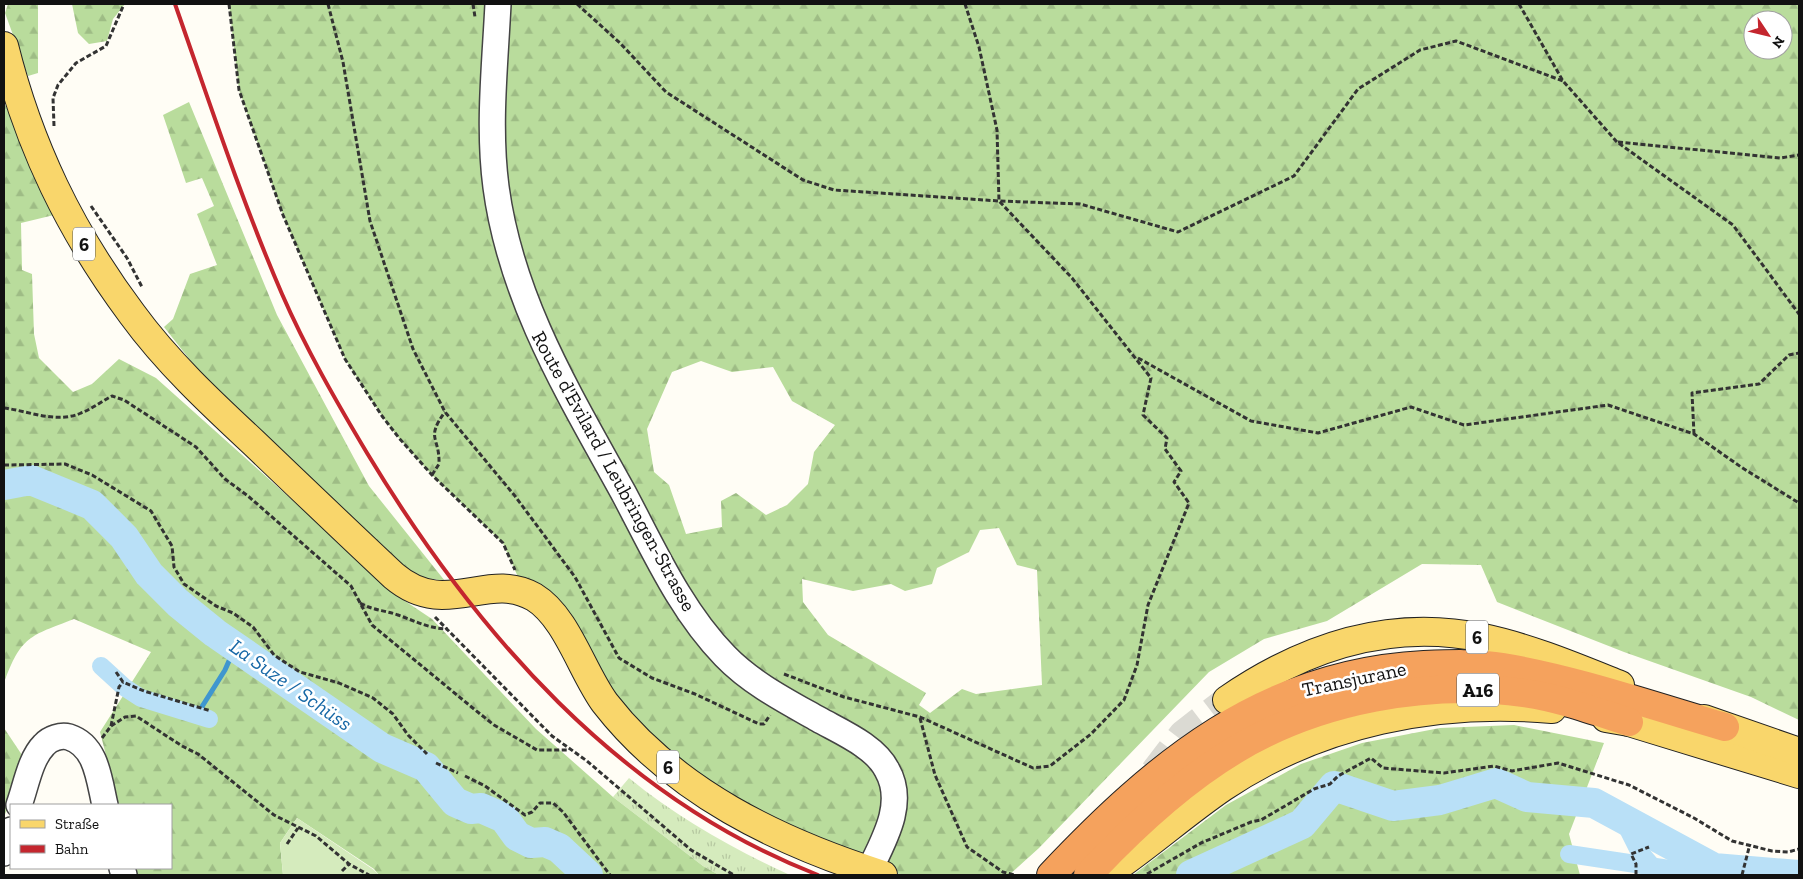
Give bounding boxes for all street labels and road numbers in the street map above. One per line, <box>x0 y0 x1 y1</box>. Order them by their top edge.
road number: 6 <box>73 228 95 260</box>
street label: Route d'Evilard / Leubringen-Strasse <box>527 327 701 615</box>
road number: 6 <box>1466 620 1488 654</box>
street label: Transjurane <box>1300 656 1408 702</box>
road number: A16 <box>1457 674 1499 706</box>
road number: 6 <box>657 750 679 784</box>

